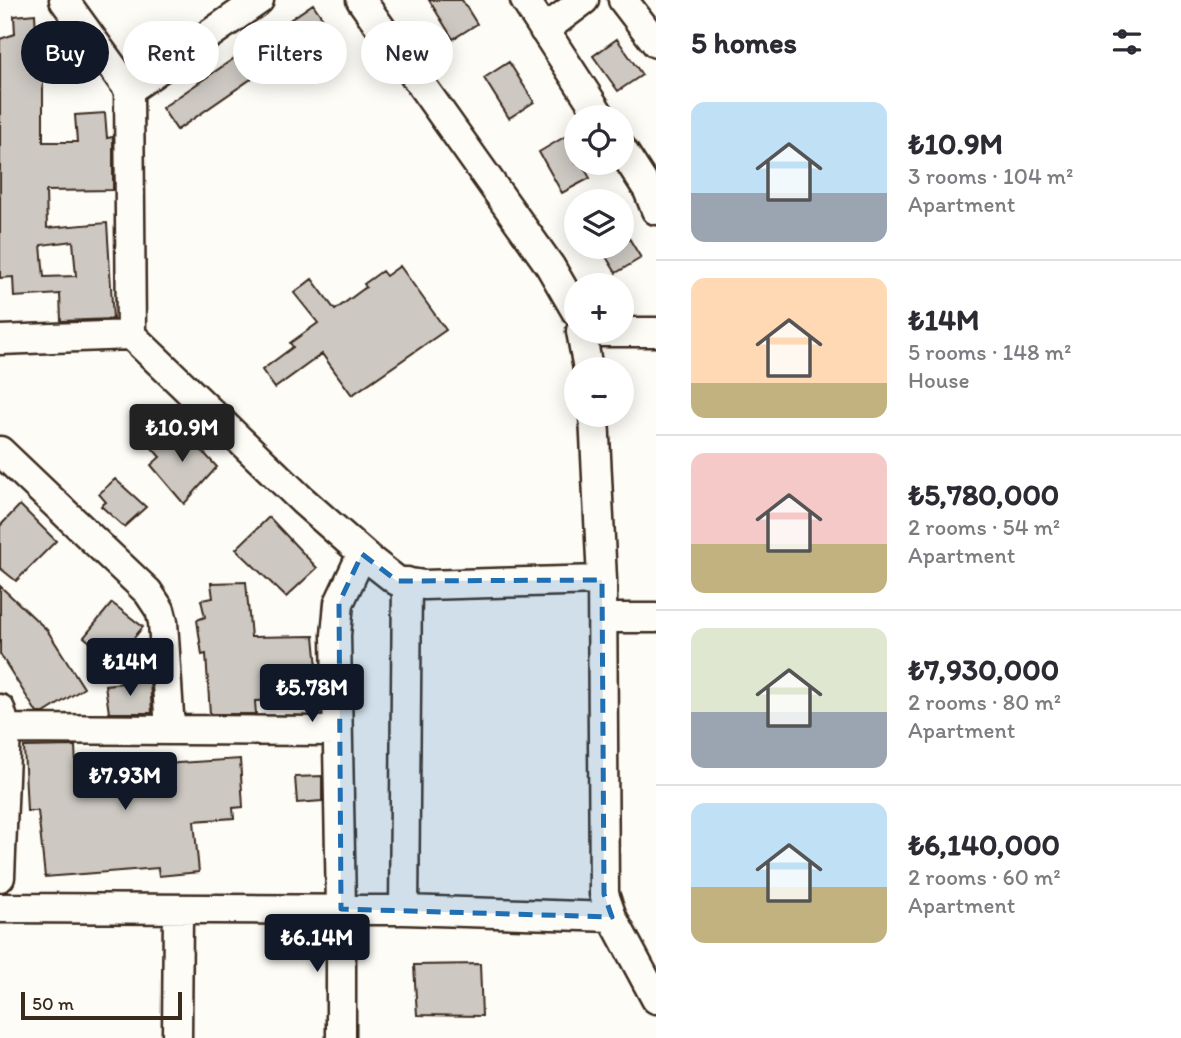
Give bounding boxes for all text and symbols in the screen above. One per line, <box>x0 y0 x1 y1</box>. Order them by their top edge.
chip: Buy <box>21 21 109 84</box>
chip: Rent <box>123 21 219 84</box>
chip: Filters <box>233 21 347 84</box>
chip: New <box>361 21 453 84</box>
icon: filters <box>1108 23 1146 61</box>
text: 5 homes <box>691 24 797 61</box>
map controls <box>564 105 634 427</box>
button: locate <box>564 105 634 175</box>
text: ₺10.9M <box>908 125 1003 162</box>
icon: home <box>747 130 831 214</box>
text: 3 rooms · 104 m² <box>908 162 1073 190</box>
button: layers <box>564 189 634 259</box>
text: Apartment <box>908 190 1015 218</box>
button: + <box>564 273 634 343</box>
text: ₺14M <box>908 301 980 338</box>
icon: home <box>747 306 831 390</box>
text: 5 rooms · 148 m² <box>908 338 1071 366</box>
button: − <box>564 357 634 427</box>
text: House <box>908 366 970 394</box>
pin: ₺10.9M <box>125 405 239 464</box>
text: ₺10.9M <box>146 413 218 441</box>
text: ₺5,780,000 <box>908 476 1059 513</box>
icon: home <box>747 481 831 565</box>
text: 2 rooms · 54 m² <box>908 513 1060 541</box>
text: Apartment <box>908 541 1015 569</box>
pin: ₺14M <box>89 638 171 698</box>
text: ₺14M <box>103 647 157 675</box>
text: ₺7,930,000 <box>908 651 1059 688</box>
icon: home <box>747 656 831 740</box>
pin: ₺5.78M <box>255 664 369 724</box>
text: ₺5.78M <box>276 673 348 701</box>
text: 2 rooms · 80 m² <box>908 688 1061 716</box>
text: Apartment <box>908 716 1015 744</box>
pin: ₺7.93M <box>68 752 182 812</box>
text: ₺7.93M <box>89 761 161 789</box>
text: ₺6,140,000 <box>908 826 1060 863</box>
icon: home <box>747 831 831 915</box>
text: 2 rooms · 60 m² <box>908 863 1061 891</box>
text: Apartment <box>908 891 1015 919</box>
pin: ₺6.14M <box>260 914 374 974</box>
text: ₺6.14M <box>281 923 353 951</box>
scale bar <box>21 989 182 1021</box>
text: 50 m <box>32 992 74 1015</box>

